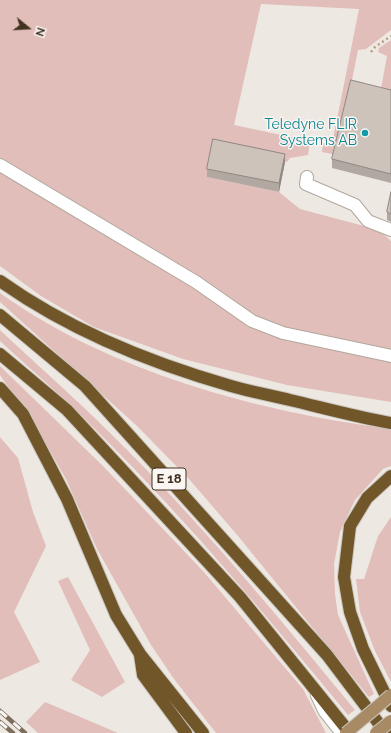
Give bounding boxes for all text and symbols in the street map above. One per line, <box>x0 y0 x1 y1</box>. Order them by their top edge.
north arrow <box>8 8 48 48</box>
text: N <box>32 26 47 38</box>
place label: Teledyne FLIR Systems AB <box>265 117 357 150</box>
marker: Teledyne FLIR Systems AB <box>360 128 370 138</box>
road number: E 18 <box>152 468 186 490</box>

